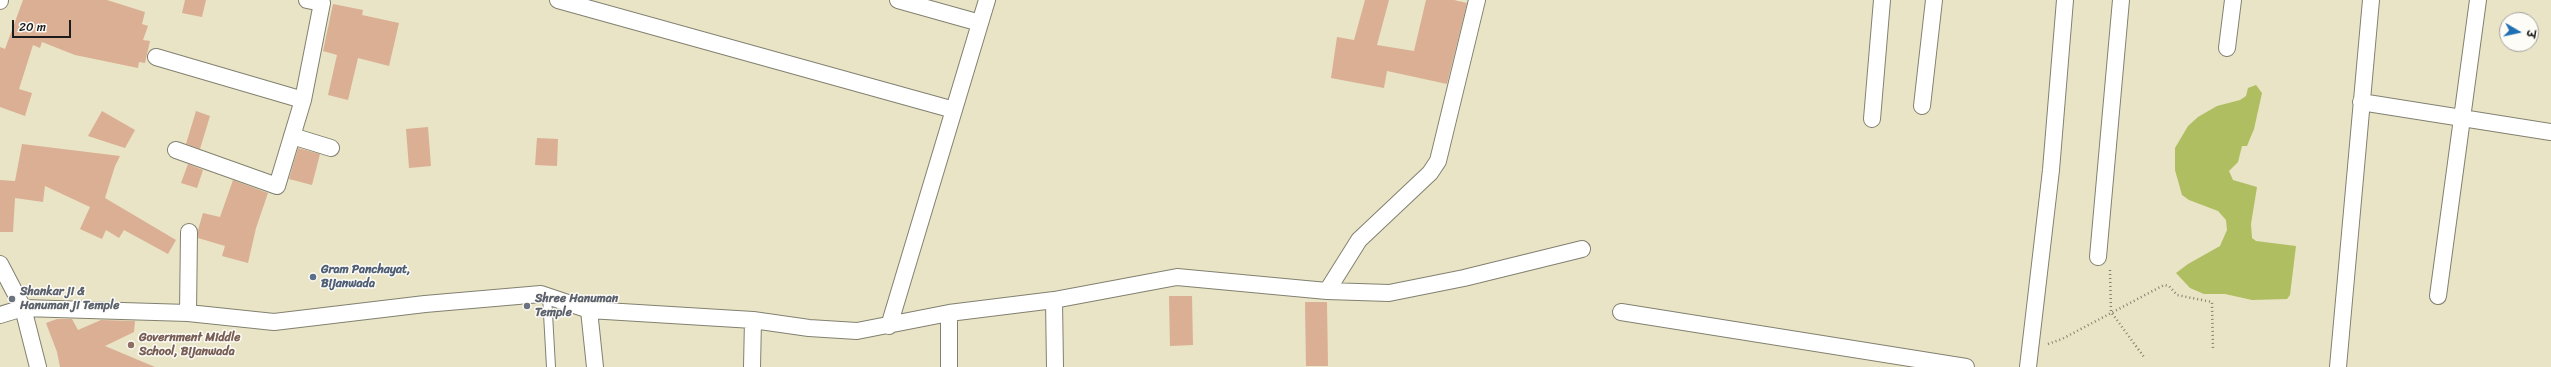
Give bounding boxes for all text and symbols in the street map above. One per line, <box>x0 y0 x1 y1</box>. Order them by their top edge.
scale bar <box>14 12 73 38</box>
north arrow <box>2499 12 2539 52</box>
text: 20 m <box>19 16 46 38</box>
text: उ <box>2520 29 2540 39</box>
place label: Gram Panchayat, Bijanwada <box>321 263 411 291</box>
marker: Gram Panchayat, Bijanwada <box>308 272 318 282</box>
place label: Shankar ji & Hanuman ji Temple <box>20 285 120 313</box>
place label: Shree Hanuman Temple <box>535 292 618 320</box>
marker: Shankar ji & Hanuman ji Temple <box>7 294 17 304</box>
marker: Shree Hanuman Temple <box>522 301 532 311</box>
place label: Government Middle School, Bijanwada <box>139 331 241 359</box>
marker: Government Middle School, Bijanwada <box>126 340 136 350</box>

